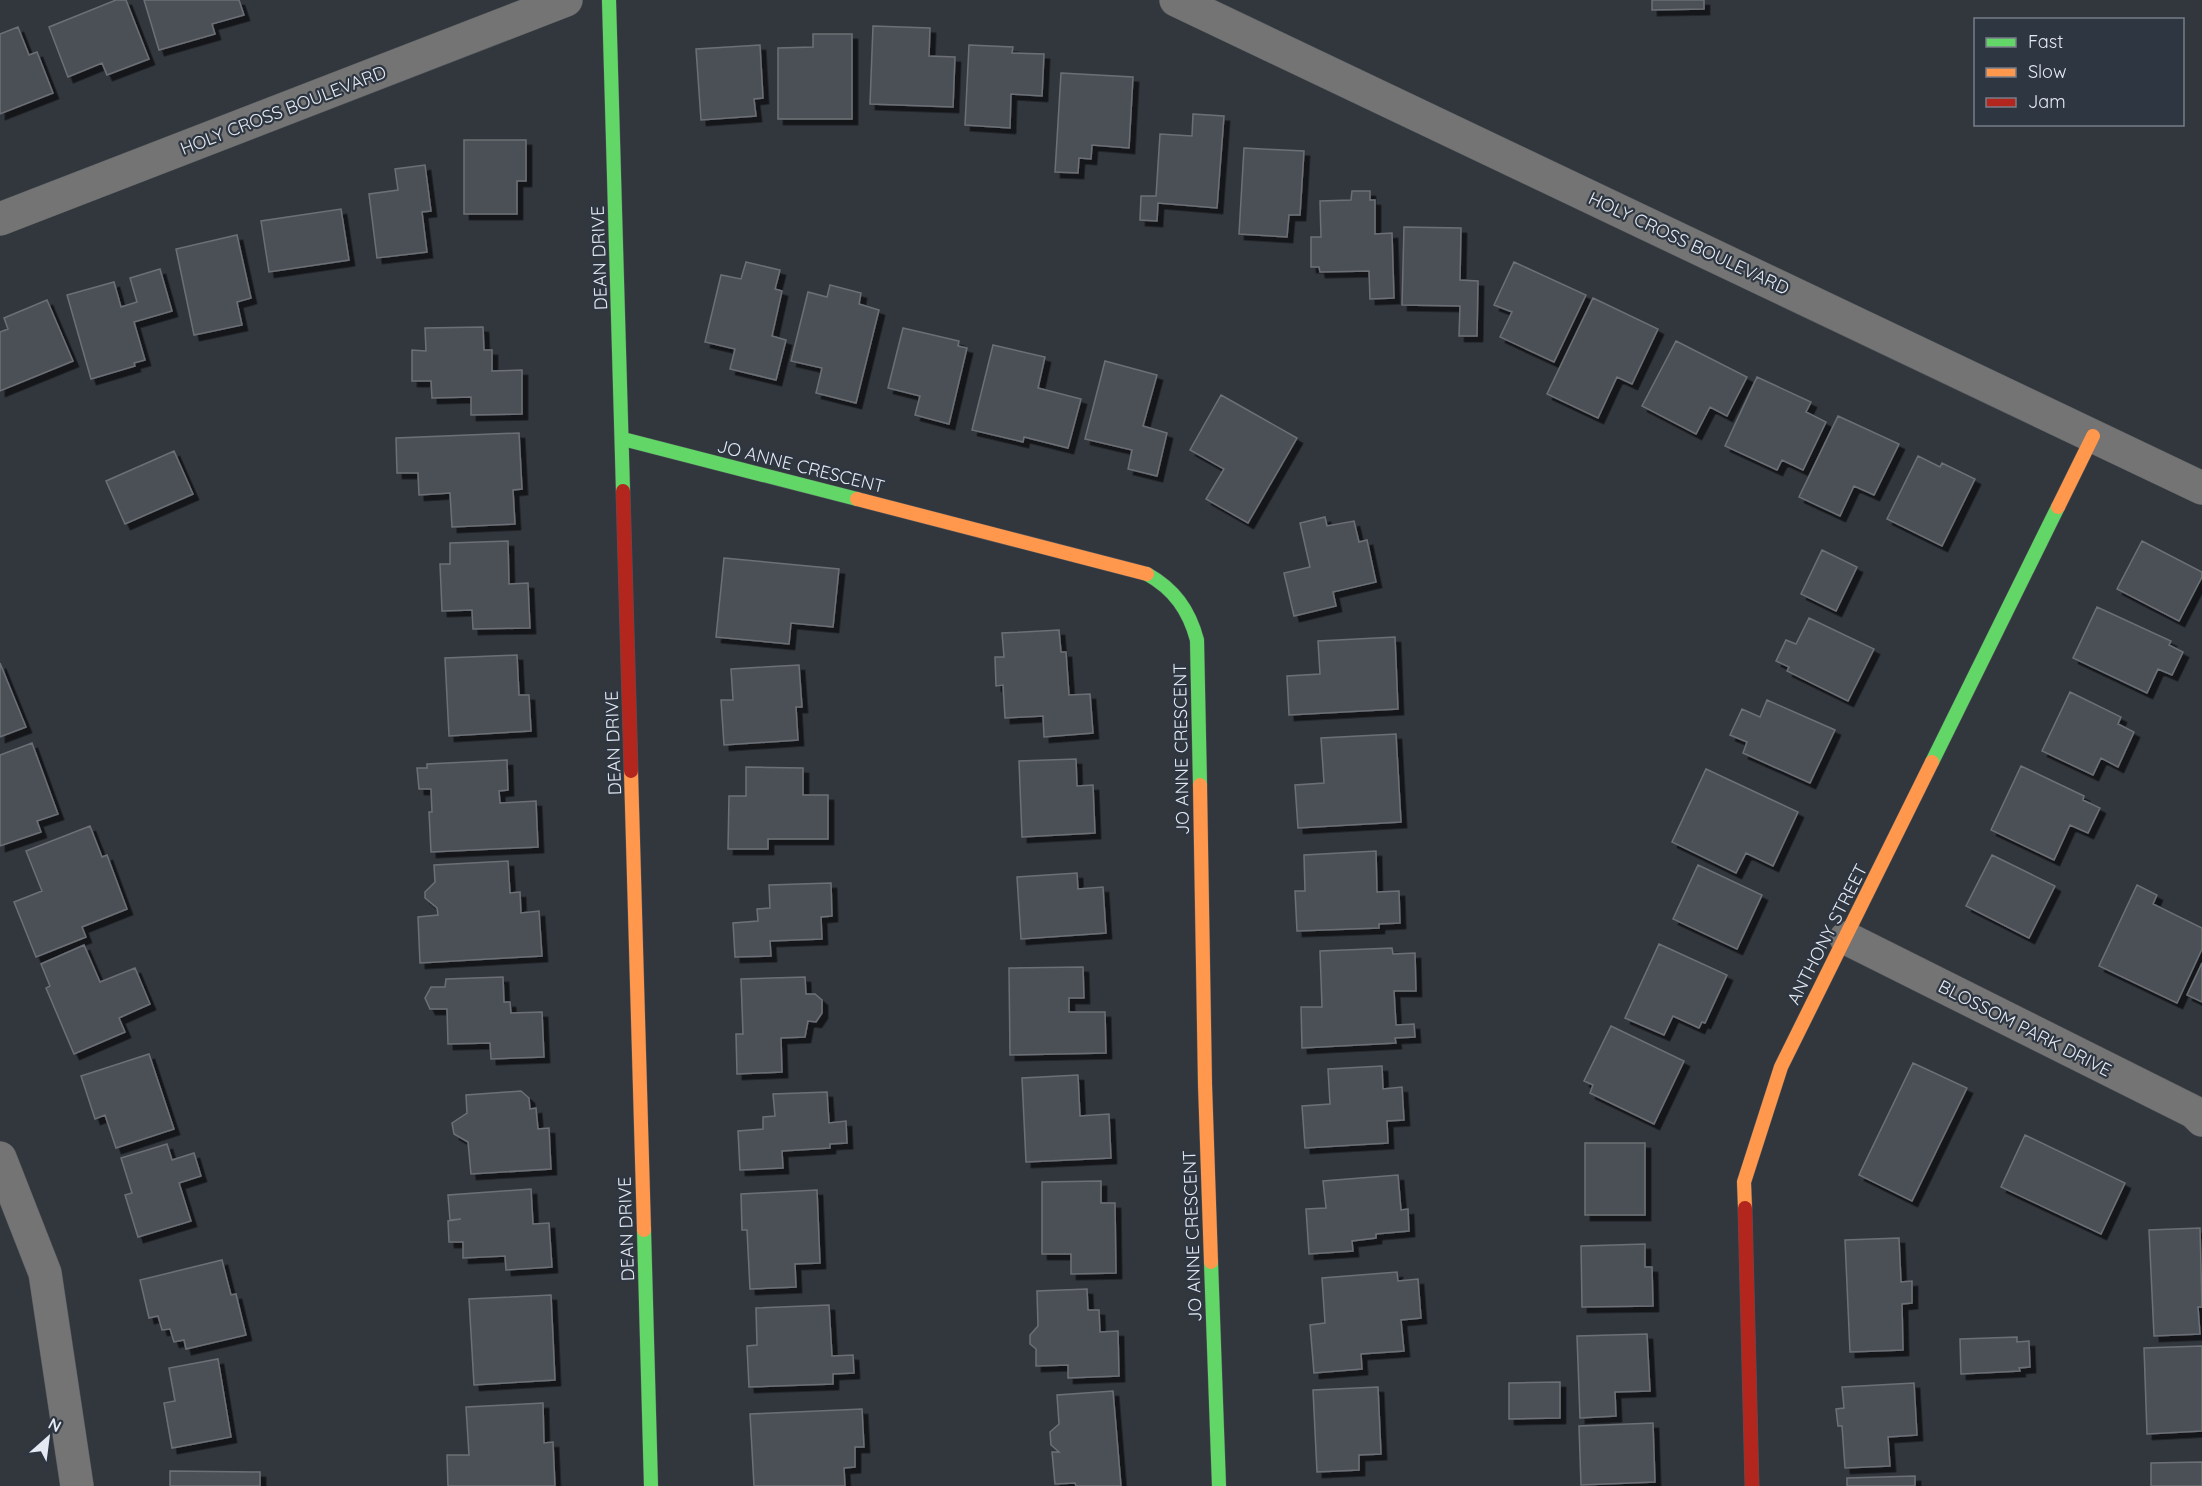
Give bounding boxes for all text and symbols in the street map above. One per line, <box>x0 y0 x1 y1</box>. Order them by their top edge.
legend <box>1974 18 2184 126</box>
text: Fast <box>2028 30 2063 53</box>
street label: HOLY CROSS BOULEVARD <box>177 60 389 160</box>
text: Slow <box>2028 60 2066 83</box>
text: Jam <box>2028 90 2066 113</box>
street label: HOLY CROSS BOULEVARD <box>1585 186 1793 300</box>
street label: DEAN DRIVE <box>586 205 612 311</box>
street label: JO ANNE CRESCENT <box>715 434 887 498</box>
street label: JO ANNE CRESCENT <box>1168 663 1194 835</box>
street label: DEAN DRIVE <box>600 690 626 796</box>
street label: ANTHONY STREET <box>1782 860 1872 1008</box>
street label: BLOSSOM PARK DRIVE <box>1935 974 2115 1082</box>
street label: JO ANNE CRESCENT <box>1177 1149 1206 1322</box>
street label: DEAN DRIVE <box>613 1176 639 1282</box>
north arrow <box>18 1408 78 1468</box>
text: N <box>45 1413 65 1436</box>

